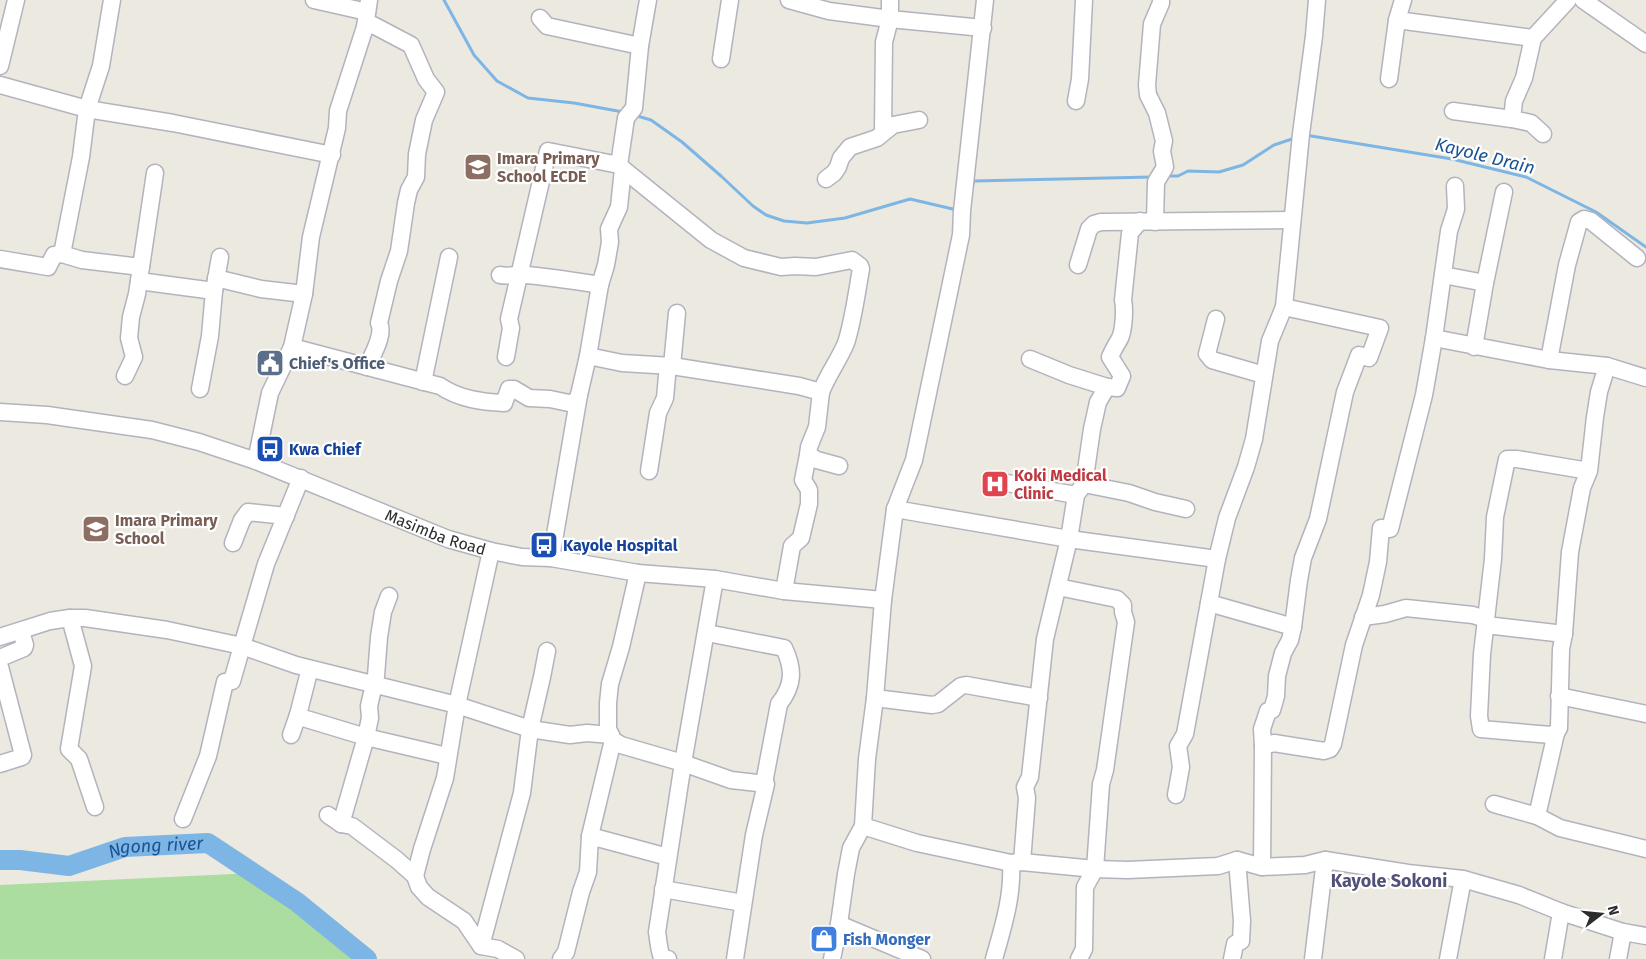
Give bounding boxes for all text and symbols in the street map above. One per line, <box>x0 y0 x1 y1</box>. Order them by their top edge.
water label: Kayole Drain <box>1433 133 1537 179</box>
place label: Imara Primary School ECDE <box>497 149 600 186</box>
school or university icon: Imara Primary School ECDE <box>463 152 493 182</box>
public building icon: Chief's Office <box>255 348 285 378</box>
place label: Chief's Office <box>289 354 385 373</box>
bus stop icon: Kwa Chief <box>255 434 285 464</box>
place label: Kwa Chief <box>289 440 362 459</box>
place label: Koki Medical Clinic <box>1014 466 1107 503</box>
hospital icon: Koki Medical Clinic <box>980 469 1010 499</box>
street label: Masimba Road <box>382 505 488 559</box>
place label: Imara Primary School <box>115 511 218 548</box>
school or university icon: Imara Primary School <box>81 514 111 544</box>
bus stop icon: Kayole Hospital <box>529 530 559 560</box>
place label: Kayole Hospital <box>563 536 678 555</box>
water label: Ngong river <box>105 832 205 863</box>
district label: Kayole Sokoni <box>1331 870 1447 892</box>
north arrow <box>1576 889 1626 939</box>
text: N <box>1604 904 1622 917</box>
shop icon: Fish Monger <box>809 924 839 954</box>
place label: Fish Monger <box>843 930 931 949</box>

